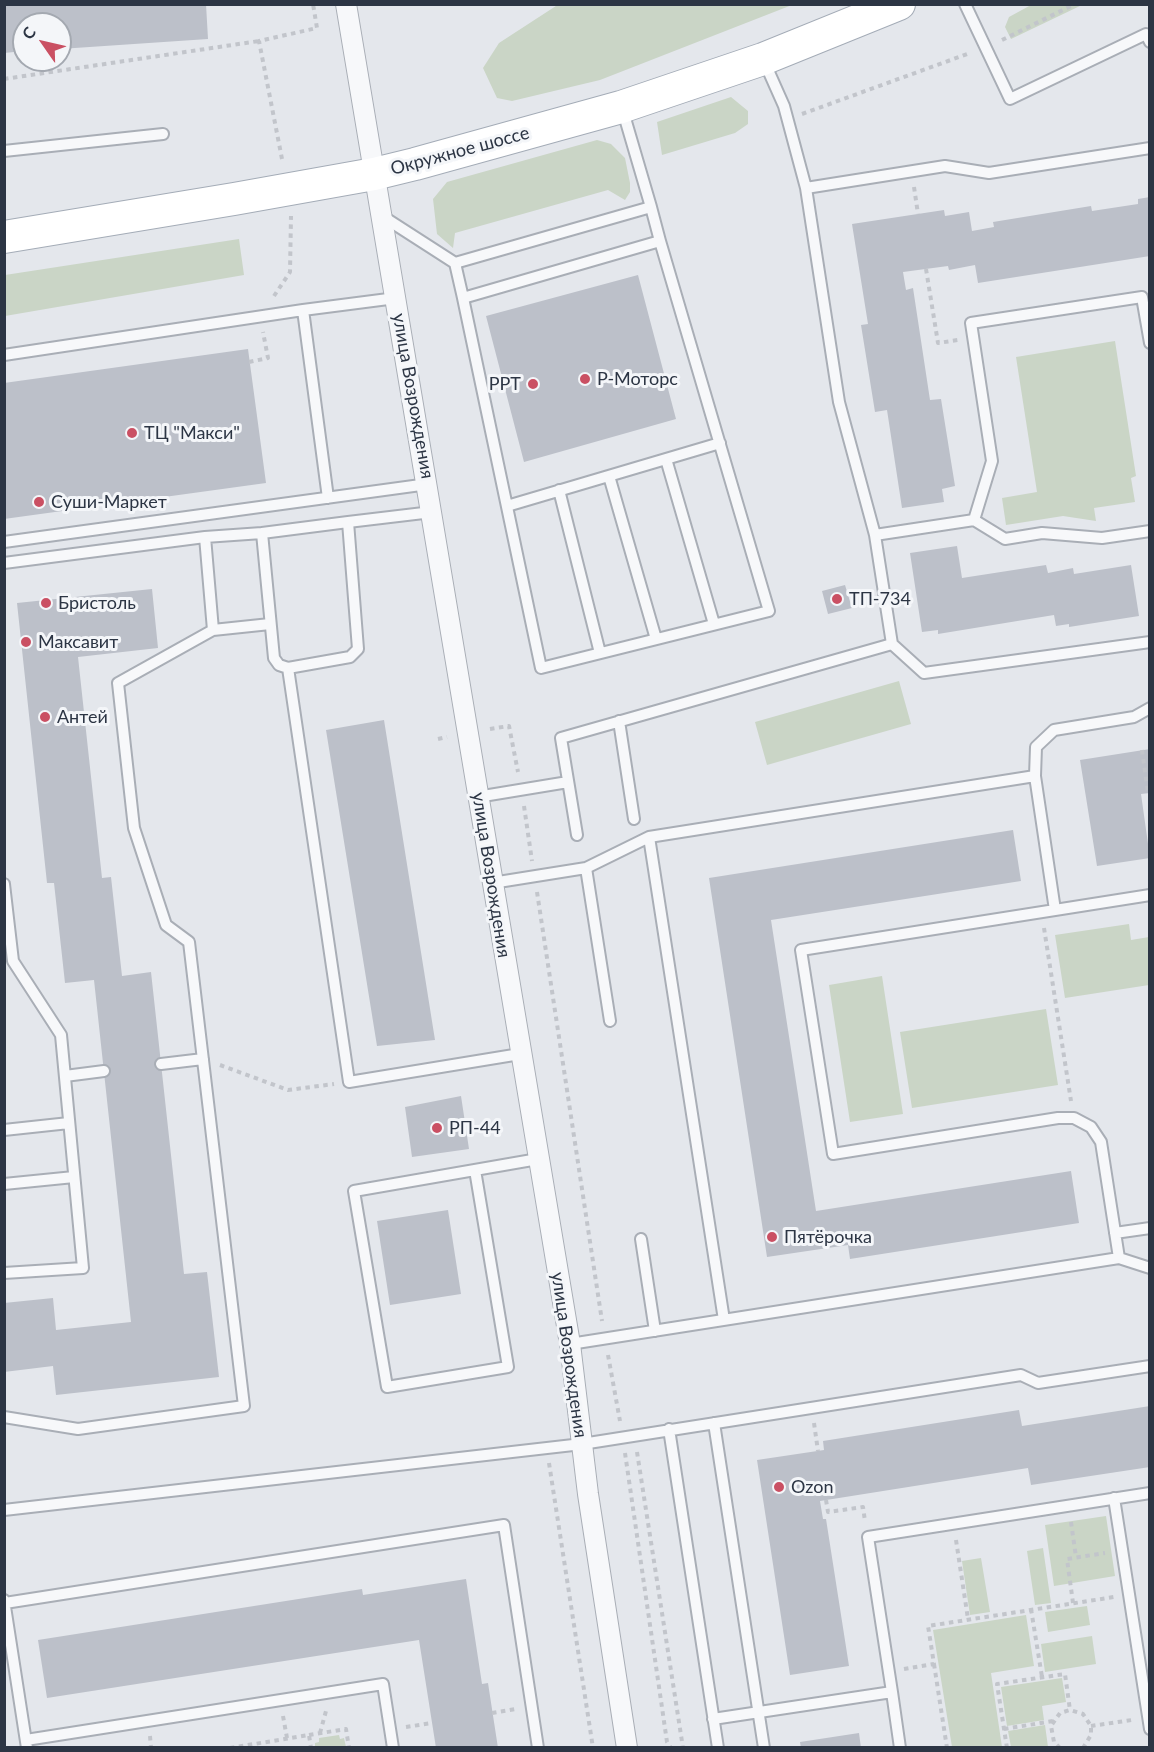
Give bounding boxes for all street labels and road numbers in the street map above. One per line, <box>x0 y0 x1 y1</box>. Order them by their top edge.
street label: Окружное шоссе <box>388 122 532 180</box>
street label: улица Возрождения <box>388 312 438 480</box>
street label: улица Возрождения <box>467 791 515 959</box>
street label: улица Возрождения <box>547 1271 591 1439</box>

